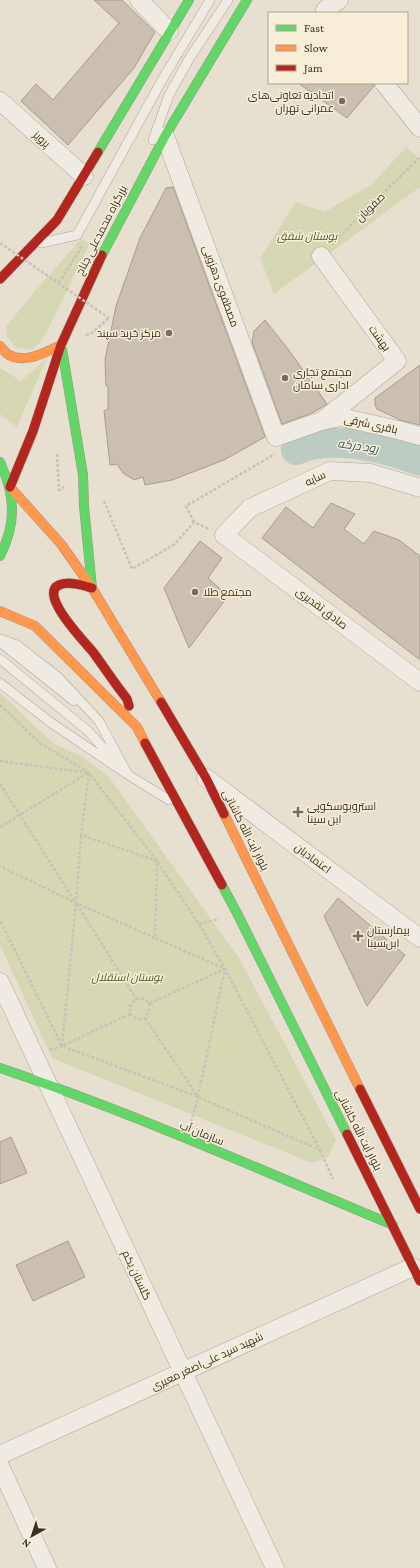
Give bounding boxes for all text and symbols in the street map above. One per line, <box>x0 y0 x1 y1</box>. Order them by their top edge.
legend <box>268 12 408 84</box>
text: Fast <box>304 21 325 35</box>
text: Slow <box>304 41 328 55</box>
text: Jam <box>303 61 323 75</box>
place label: اتحادیه تعاونی‌های عمرانی تهران <box>248 89 334 115</box>
marker: اتحادیه تعاونی‌های عمرانی تهران <box>337 96 347 106</box>
street label: پرویز <box>30 128 53 150</box>
street label: بزرگراه محمدعلی جناح <box>73 183 131 278</box>
street label: صفویان <box>353 190 388 225</box>
park label: بوستان شفق <box>277 230 338 243</box>
street label: مصطفوی دهزویی <box>200 244 241 329</box>
street label: بهشت <box>366 323 393 354</box>
place label: مرکز خرید سپند <box>97 327 161 340</box>
marker: مرکز خرید سپند <box>164 328 174 338</box>
place label: مجتمع تجاری اداری سامان <box>293 366 352 392</box>
marker: مجتمع تجاری اداری سامان <box>280 373 290 383</box>
street label: باقری شرقی <box>343 412 399 437</box>
water label: رود درکه <box>337 436 380 456</box>
street label: سایه <box>303 468 327 488</box>
street label: صادق تقدیری <box>293 585 350 632</box>
place label: مجتمع طلا <box>203 586 252 600</box>
marker: مجتمع طلا <box>190 587 200 597</box>
street label: بلوار آیت الله کاشانی <box>219 787 273 873</box>
place label: استروبوسکوپی ابن سینا <box>307 800 376 826</box>
marker: استروبوسکوپی ابن سینا <box>292 806 304 818</box>
street label: اعتمادیان <box>292 841 333 876</box>
place label: بیمارستان ابن‌سینا <box>367 924 410 950</box>
marker: بیمارستان ابن‌سینا <box>352 930 364 942</box>
park label: بوستان استقلال <box>91 971 164 984</box>
street label: بلوار آیت الله کاشانی <box>332 1087 386 1173</box>
street label: سازمان آب <box>178 1119 226 1148</box>
street label: گلستان یکم <box>118 1248 154 1303</box>
street label: شهید سید علی‌اصغر معیری <box>149 1330 265 1393</box>
north arrow <box>12 1516 52 1556</box>
text: N <box>19 1536 32 1551</box>

